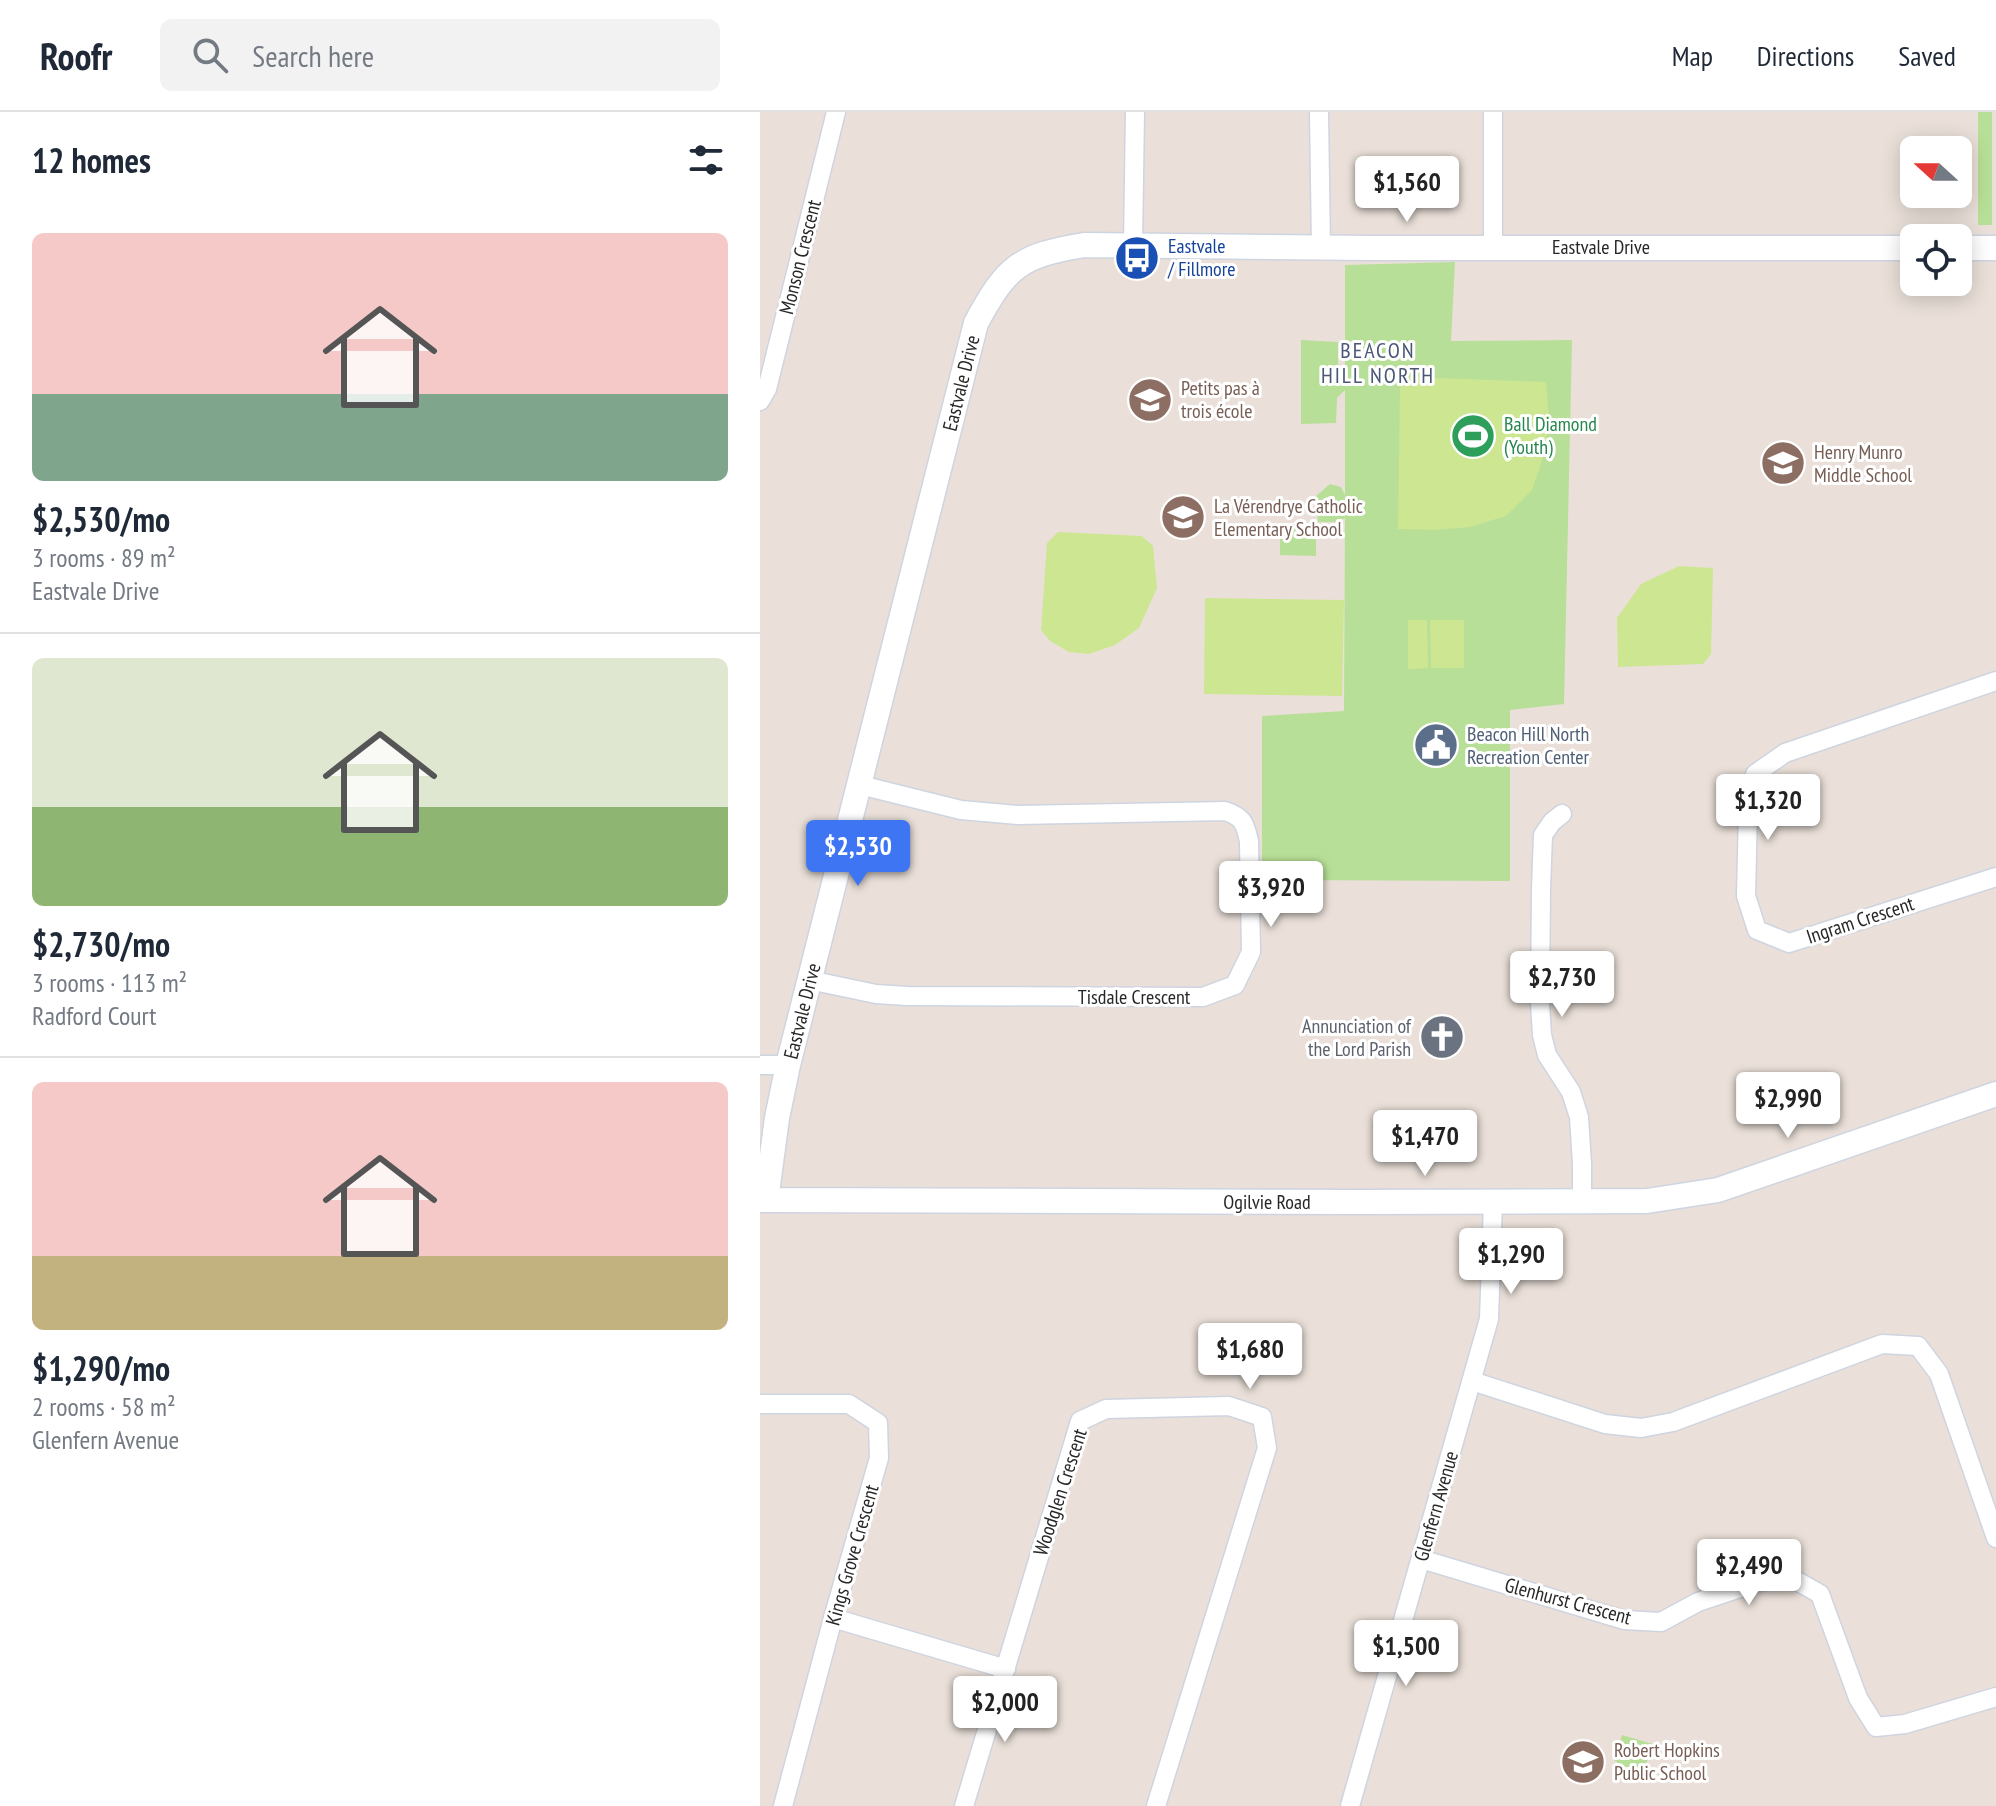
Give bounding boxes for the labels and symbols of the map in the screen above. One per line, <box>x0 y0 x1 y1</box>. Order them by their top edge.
north arrow <box>1900 136 1972 208</box>
pin: $1,560 <box>1342 156 1472 224</box>
street label: Monson Crescent <box>773 196 827 317</box>
place label: Eastvale / Fillmore <box>1167 233 1235 282</box>
bus stop icon: Eastvale / Fillmore <box>1113 234 1161 282</box>
street label: Eastvale Drive <box>1552 234 1650 260</box>
street label: Eastvale Drive <box>937 332 985 434</box>
district label: BEACON HILL NORTH <box>1321 336 1435 389</box>
place label: Petits pas à trois école <box>1181 375 1260 424</box>
school or university icon: Petits pas à trois école <box>1126 376 1174 424</box>
place label: Ball Diamond (Youth) <box>1504 411 1597 460</box>
sports icon: Ball Diamond (Youth) <box>1449 412 1497 460</box>
school or university icon: Henry Munro Middle School <box>1759 439 1807 487</box>
place label: Henry Munro Middle School <box>1814 439 1912 488</box>
school or university icon: La Vérendrye Catholic Elementary School <box>1159 493 1207 541</box>
place label: La Vérendrye Catholic Elementary School <box>1214 493 1363 542</box>
public building icon: Beacon Hill North Recreation Center <box>1412 721 1460 769</box>
place label: Beacon Hill North Recreation Center <box>1467 721 1590 770</box>
pin: $1,320 <box>1703 774 1833 842</box>
pin: $2,530 <box>793 820 923 888</box>
pin: $3,920 <box>1206 861 1336 929</box>
street label: Ingram Crescent <box>1803 890 1918 950</box>
pin: $2,730 <box>1497 951 1627 1019</box>
street label: Eastvale Drive <box>778 960 826 1062</box>
street label: Tisdale Crescent <box>1078 984 1191 1010</box>
place label: Annunciation of the Lord Parish <box>1302 1013 1412 1062</box>
church icon: Annunciation of the Lord Parish <box>1418 1013 1466 1061</box>
pin: $2,990 <box>1723 1072 1853 1140</box>
pin: $1,470 <box>1360 1110 1490 1178</box>
street label: Ogilvie Road <box>1223 1189 1311 1215</box>
pin: $1,290 <box>1446 1228 1576 1296</box>
pin: $1,680 <box>1185 1323 1315 1391</box>
street label: Woodglen Crescent <box>1027 1425 1093 1559</box>
street label: Glenfern Avenue <box>1408 1448 1464 1564</box>
street label: Kings Grove Crescent <box>819 1481 885 1628</box>
pin: $2,490 <box>1684 1539 1814 1607</box>
street label: Glenhurst Crescent <box>1502 1572 1634 1630</box>
pin: $1,500 <box>1341 1620 1471 1688</box>
pin: $2,000 <box>940 1676 1070 1744</box>
place label: Robert Hopkins Public School <box>1614 1737 1720 1786</box>
school or university icon: Robert Hopkins Public School <box>1559 1738 1607 1786</box>

